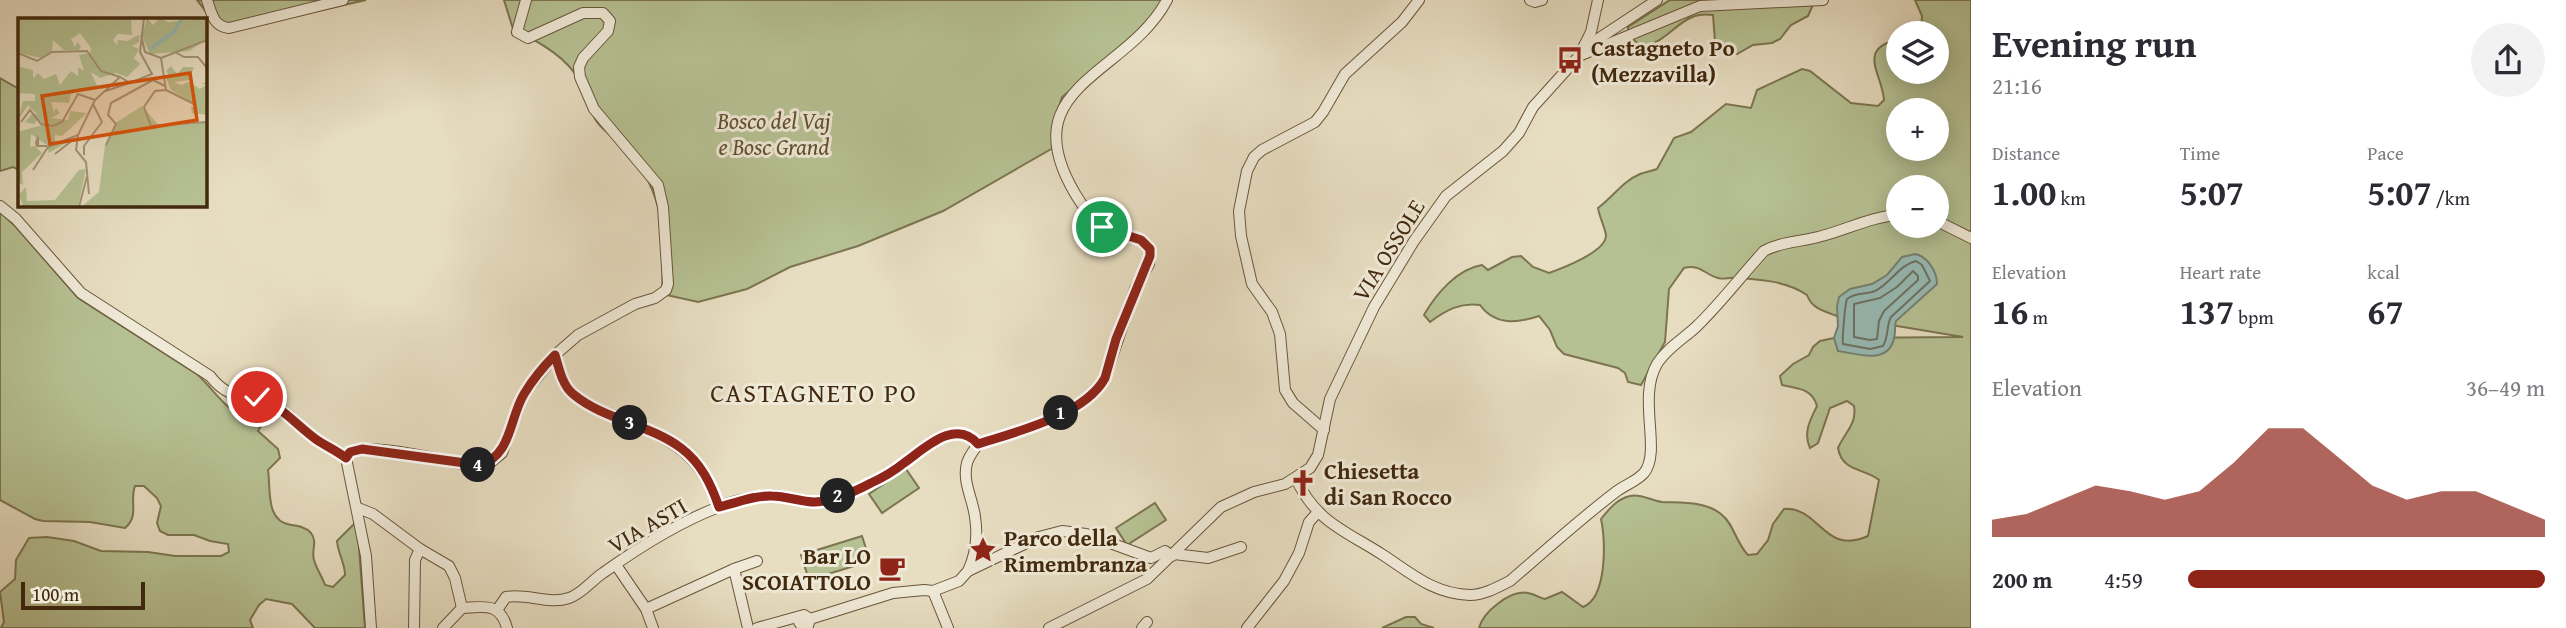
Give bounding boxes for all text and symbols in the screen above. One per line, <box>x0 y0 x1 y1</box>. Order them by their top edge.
text: Evening run <box>1992 15 2196 71</box>
inset map <box>18 18 206 206</box>
map controls <box>1886 21 1949 238</box>
button: layers <box>1886 21 1949 84</box>
button: share <box>2471 23 2545 97</box>
place label: Castagneto Po (Mezzavilla) <box>1591 31 1735 90</box>
bus stop icon: Castagneto Po (Mezzavilla) <box>1555 45 1585 75</box>
text: 21:16 <box>1992 69 2042 102</box>
button: + <box>1886 98 1949 161</box>
park label: Bosco del Vaj e Bosc Grand <box>716 104 831 163</box>
text: Distance <box>1992 139 2060 167</box>
text: Time <box>2180 139 2220 167</box>
text: Pace <box>2367 139 2404 167</box>
text: 1.00 <box>1992 167 2056 218</box>
text: 5:07 <box>2180 167 2244 218</box>
text: 5:07 <box>2367 167 2432 218</box>
button: − <box>1886 175 1949 238</box>
text: km <box>2056 184 2086 212</box>
text: /km <box>2432 184 2470 212</box>
street label: VIA OSSOLE <box>1344 193 1432 307</box>
pin <box>1072 197 1132 257</box>
icon: arrive <box>1083 208 1121 246</box>
text: Elevation <box>1992 258 2066 286</box>
text: Heart rate <box>2180 258 2261 286</box>
text: kcal <box>2367 258 2400 286</box>
text: 16 <box>1992 286 2028 337</box>
text: 137 <box>2180 286 2234 337</box>
text: 67 <box>2367 286 2404 337</box>
text: m <box>2028 303 2048 331</box>
text: bpm <box>2234 303 2274 331</box>
pin <box>227 367 287 427</box>
text: Elevation <box>1992 371 2082 404</box>
text: 36–49 m <box>2466 371 2545 404</box>
district label: CASTAGNETO PO <box>710 373 918 412</box>
icon: check <box>238 378 276 416</box>
pin: 1 <box>1044 396 1078 430</box>
text: 1 <box>1056 398 1065 426</box>
pin: 3 <box>612 406 648 440</box>
text: 3 <box>625 408 634 436</box>
pin: 4 <box>461 448 496 482</box>
text: 4 <box>473 450 482 478</box>
place label: Chiesetta di San Rocco <box>1324 454 1452 513</box>
church icon: Chiesetta di San Rocco <box>1288 468 1318 498</box>
pin: 2 <box>820 478 856 514</box>
text: 2 <box>833 481 842 509</box>
street label: VIA ASTI <box>601 489 693 561</box>
place label: Parco della Rimembranza <box>1004 521 1147 580</box>
place icon: Parco della Rimembranza <box>968 535 998 565</box>
place label: Bar LO SCOIATTOLO <box>742 539 871 598</box>
cafe icon: Bar LO SCOIATTOLO <box>877 553 907 583</box>
text: 200 m <box>1992 563 2053 596</box>
text: 4:59 <box>2104 563 2143 596</box>
scale bar <box>21 579 145 611</box>
text: 100 m <box>32 580 79 608</box>

